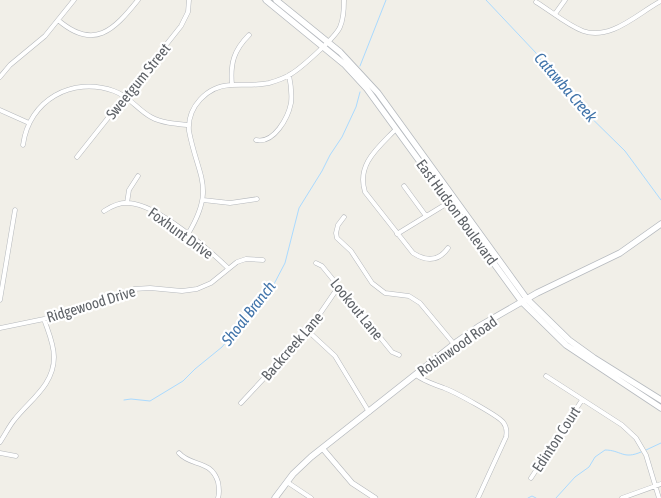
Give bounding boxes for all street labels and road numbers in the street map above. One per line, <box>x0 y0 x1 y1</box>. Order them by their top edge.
street label: Sweetgum Street <box>102 40 174 122</box>
street label: East Hudson Boulevard <box>413 156 501 268</box>
street label: Foxhunt Drive <box>145 204 217 262</box>
street label: Lookout Lane <box>327 275 387 343</box>
street label: Ridgewood Drive <box>44 282 138 326</box>
street label: Backcreek Lane <box>258 308 326 384</box>
street label: Robinwood Road <box>414 312 500 380</box>
street label: Edinton Court <box>529 403 583 475</box>

